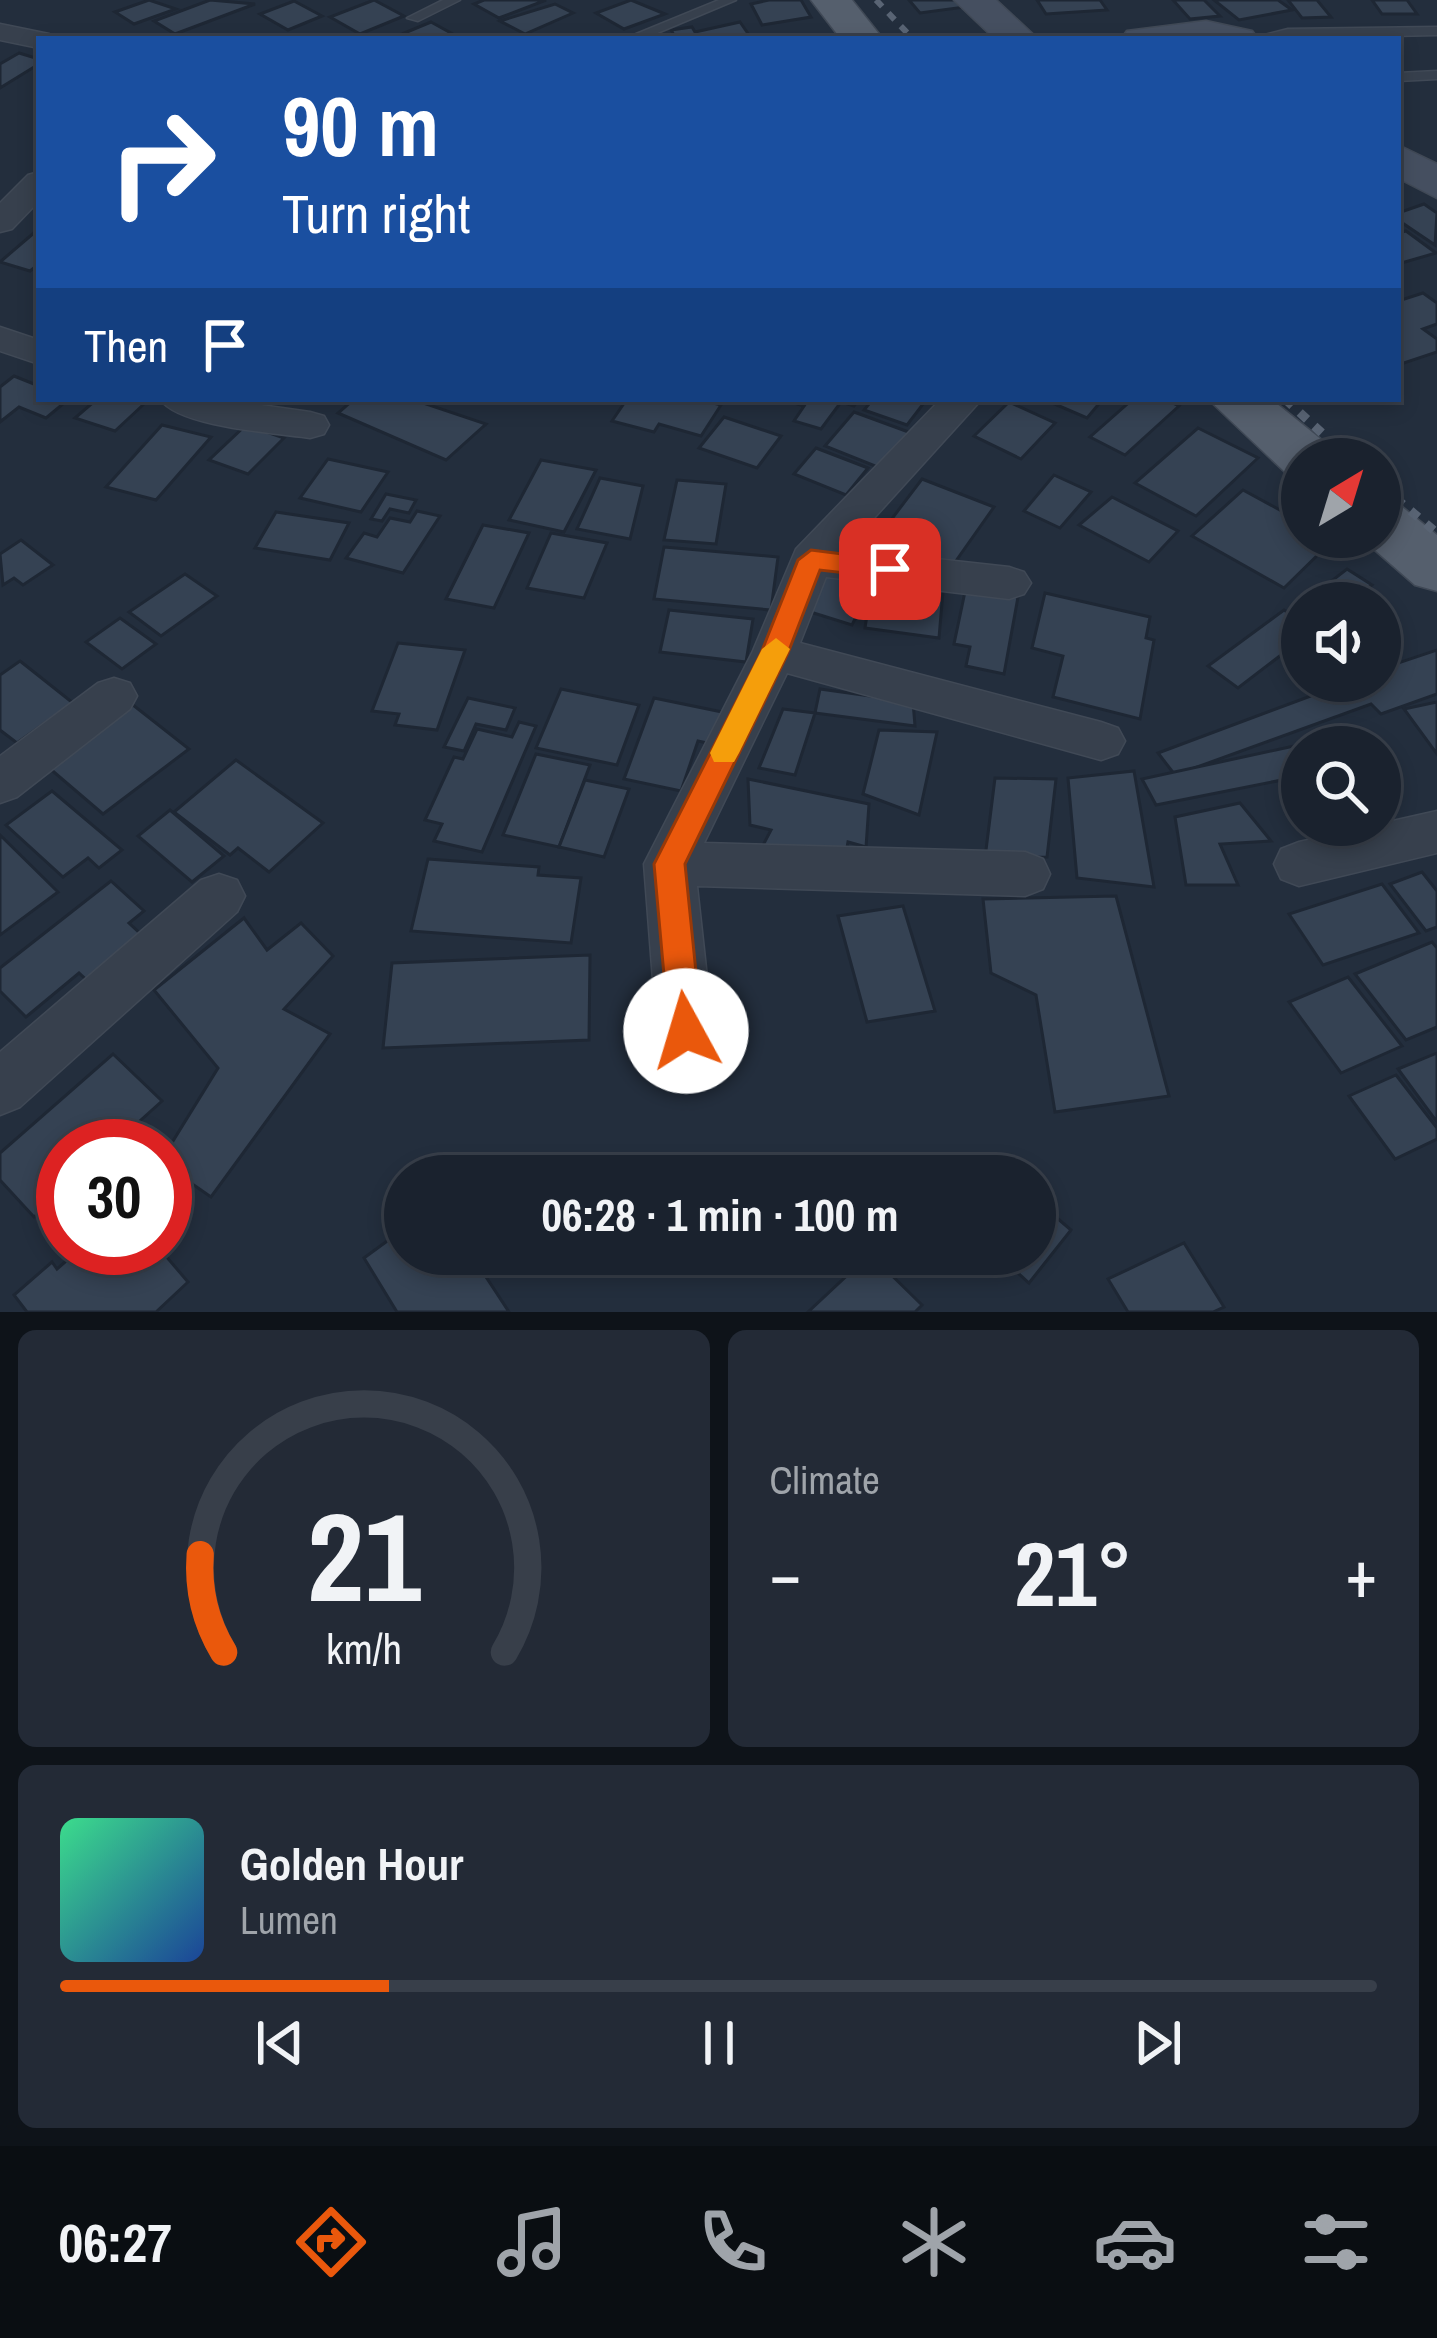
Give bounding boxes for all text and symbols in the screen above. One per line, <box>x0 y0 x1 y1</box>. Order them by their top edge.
text: 90 m <box>282 69 439 182</box>
icon: right <box>84 84 240 240</box>
text: Turn right <box>282 177 470 250</box>
icon: arrive <box>192 312 258 378</box>
text: Then <box>84 315 168 376</box>
north arrow <box>1281 438 1401 558</box>
map controls <box>1281 438 1401 846</box>
pin <box>839 518 941 620</box>
icon: arrive <box>857 536 923 602</box>
button: sound <box>1281 582 1401 702</box>
button: search <box>1281 726 1401 846</box>
position arrow <box>623 968 749 1094</box>
speed limit sign: 30 <box>36 1119 192 1275</box>
text: 06:28 · 1 min · 100 m <box>542 1184 898 1245</box>
text: Climate <box>770 1454 880 1506</box>
text: 21 <box>307 1472 421 1640</box>
text: 21° <box>1014 1513 1132 1634</box>
text: − <box>770 1529 801 1618</box>
text: + <box>1345 1529 1377 1618</box>
text: km/h <box>326 1619 402 1676</box>
text: Golden Hour <box>240 1833 463 1894</box>
text: Lumen <box>240 1894 338 1946</box>
icon: previous <box>247 2010 313 2076</box>
icon: pause <box>686 2010 752 2076</box>
icon: next <box>1125 2010 1191 2076</box>
icon: directions <box>289 2200 373 2284</box>
icon: music <box>490 2200 574 2284</box>
icon: phone <box>691 2200 775 2284</box>
icon: climate <box>892 2200 976 2284</box>
icon: car <box>1093 2200 1177 2284</box>
icon: filters <box>1294 2200 1378 2284</box>
text: 06:27 <box>59 2206 172 2279</box>

